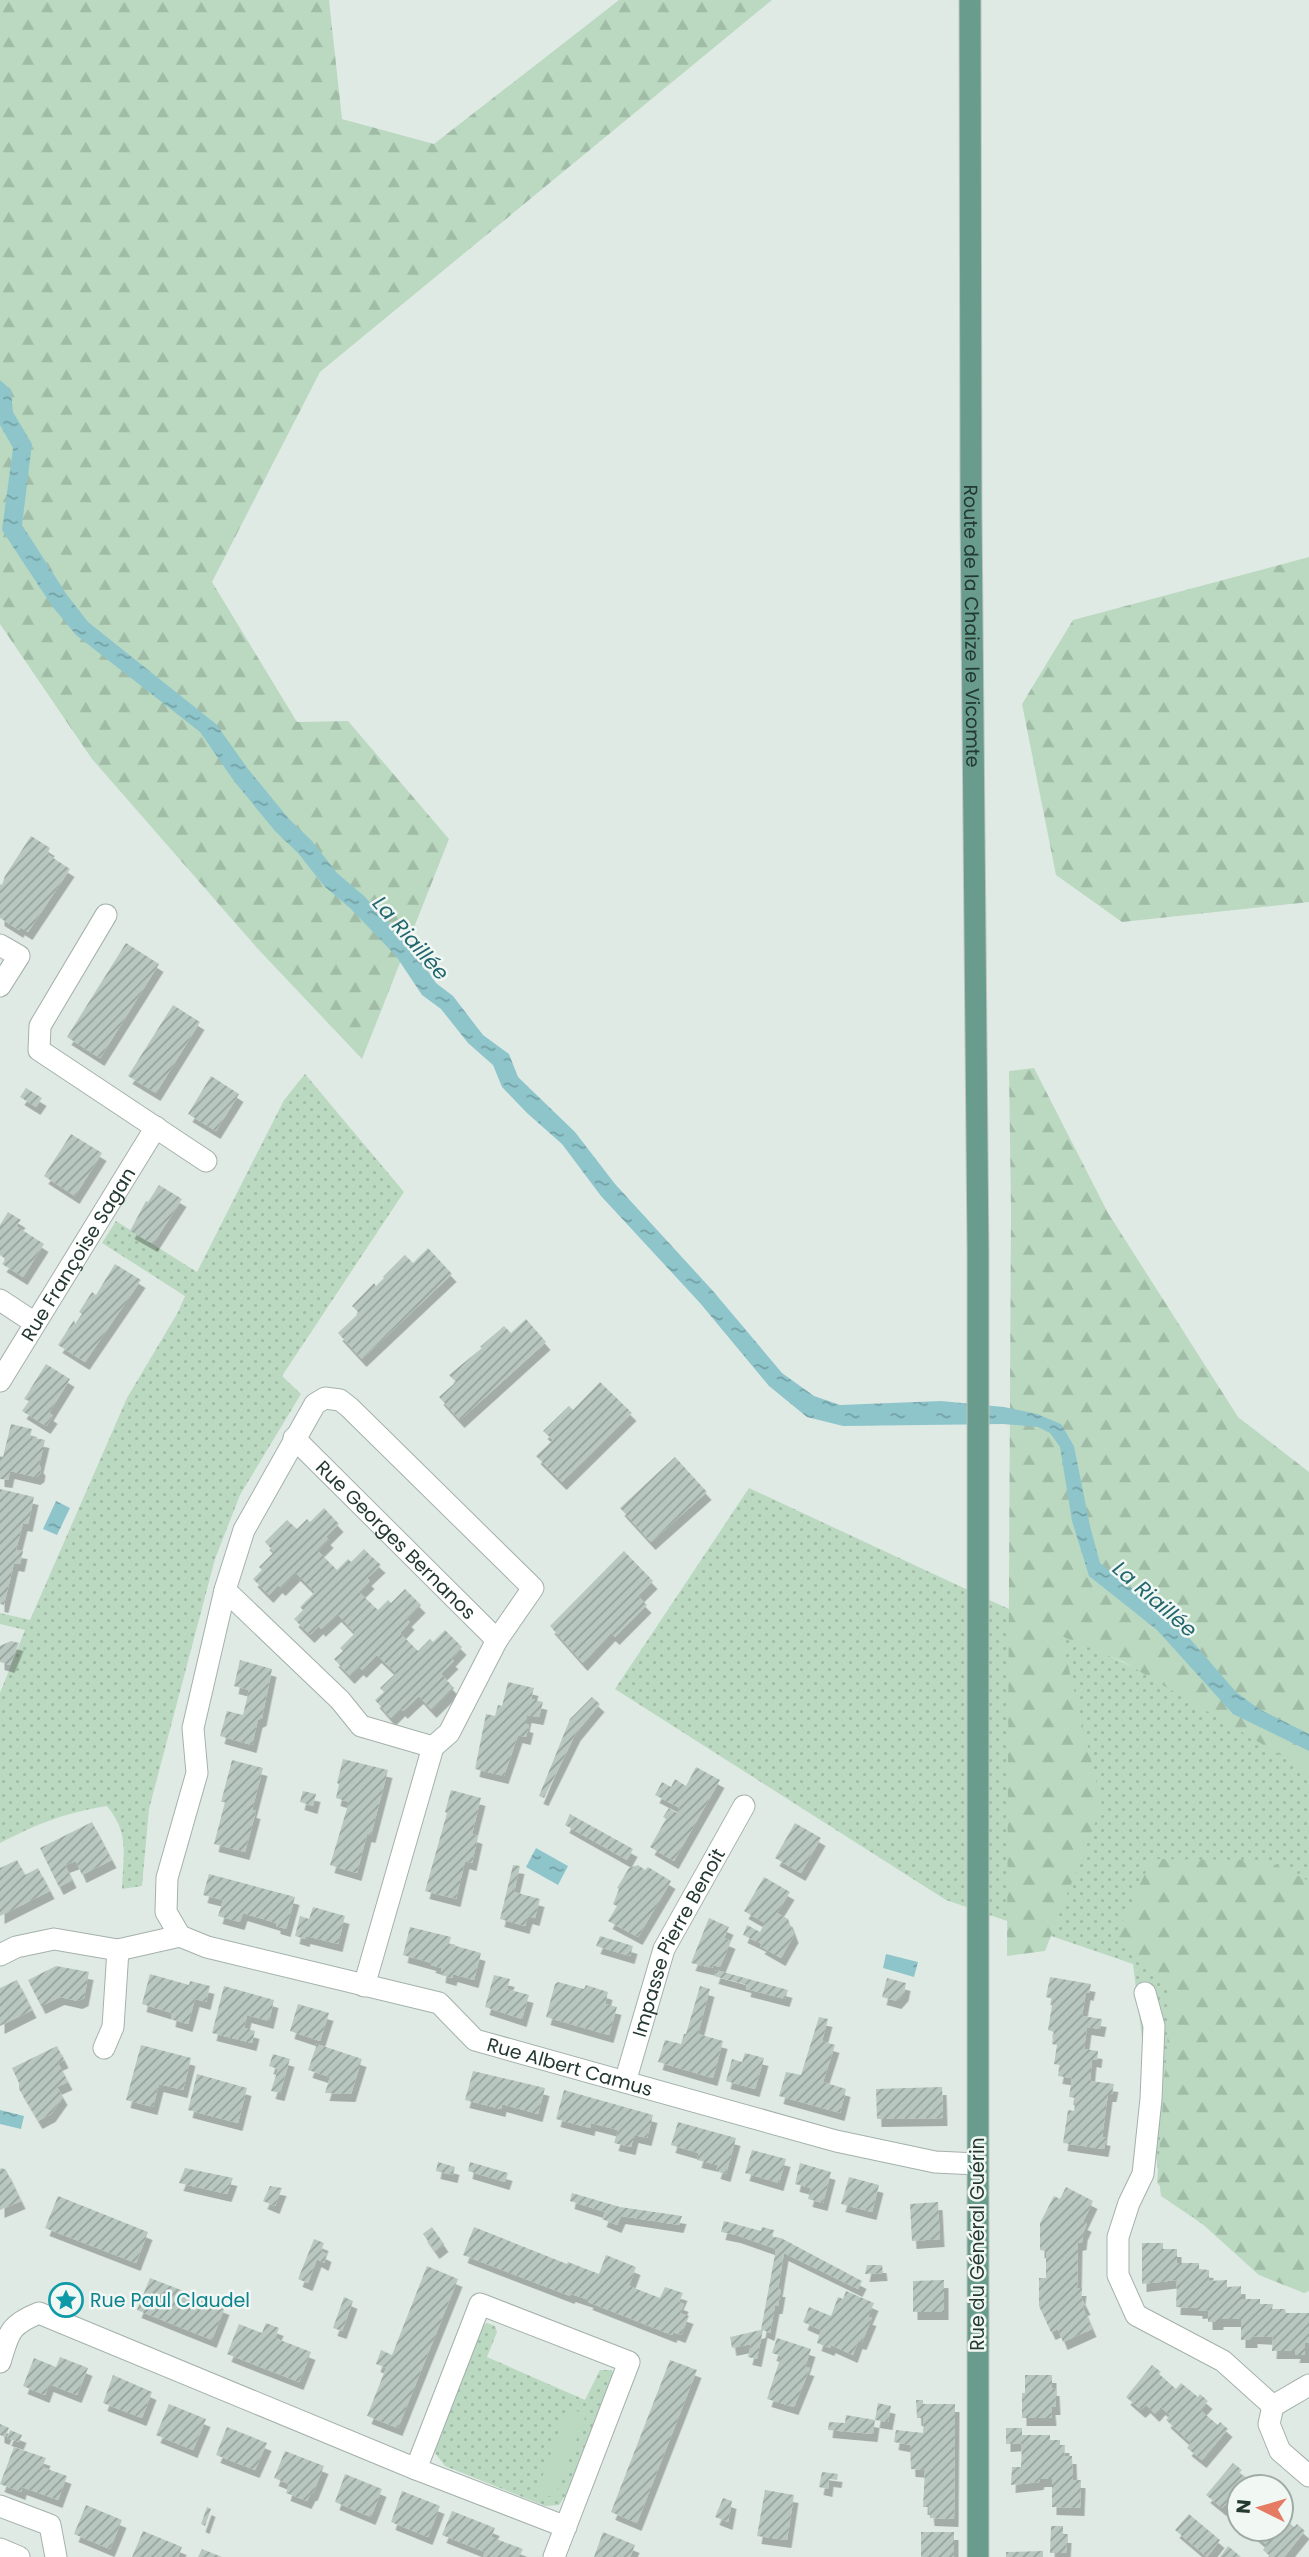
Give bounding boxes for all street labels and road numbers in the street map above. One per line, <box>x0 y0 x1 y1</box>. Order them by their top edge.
street label: Route de la Chaize le Vicomte <box>957 484 987 768</box>
street label: Rue Françoise Sagan <box>14 1162 142 1346</box>
street label: Rue Georges Bernanos <box>310 1454 482 1625</box>
street label: Impasse Pierre Benoit <box>625 1843 731 2040</box>
street label: Rue Albert Camus <box>484 2031 656 2103</box>
street label: Rue du Général Guérin <box>964 2137 991 2351</box>

